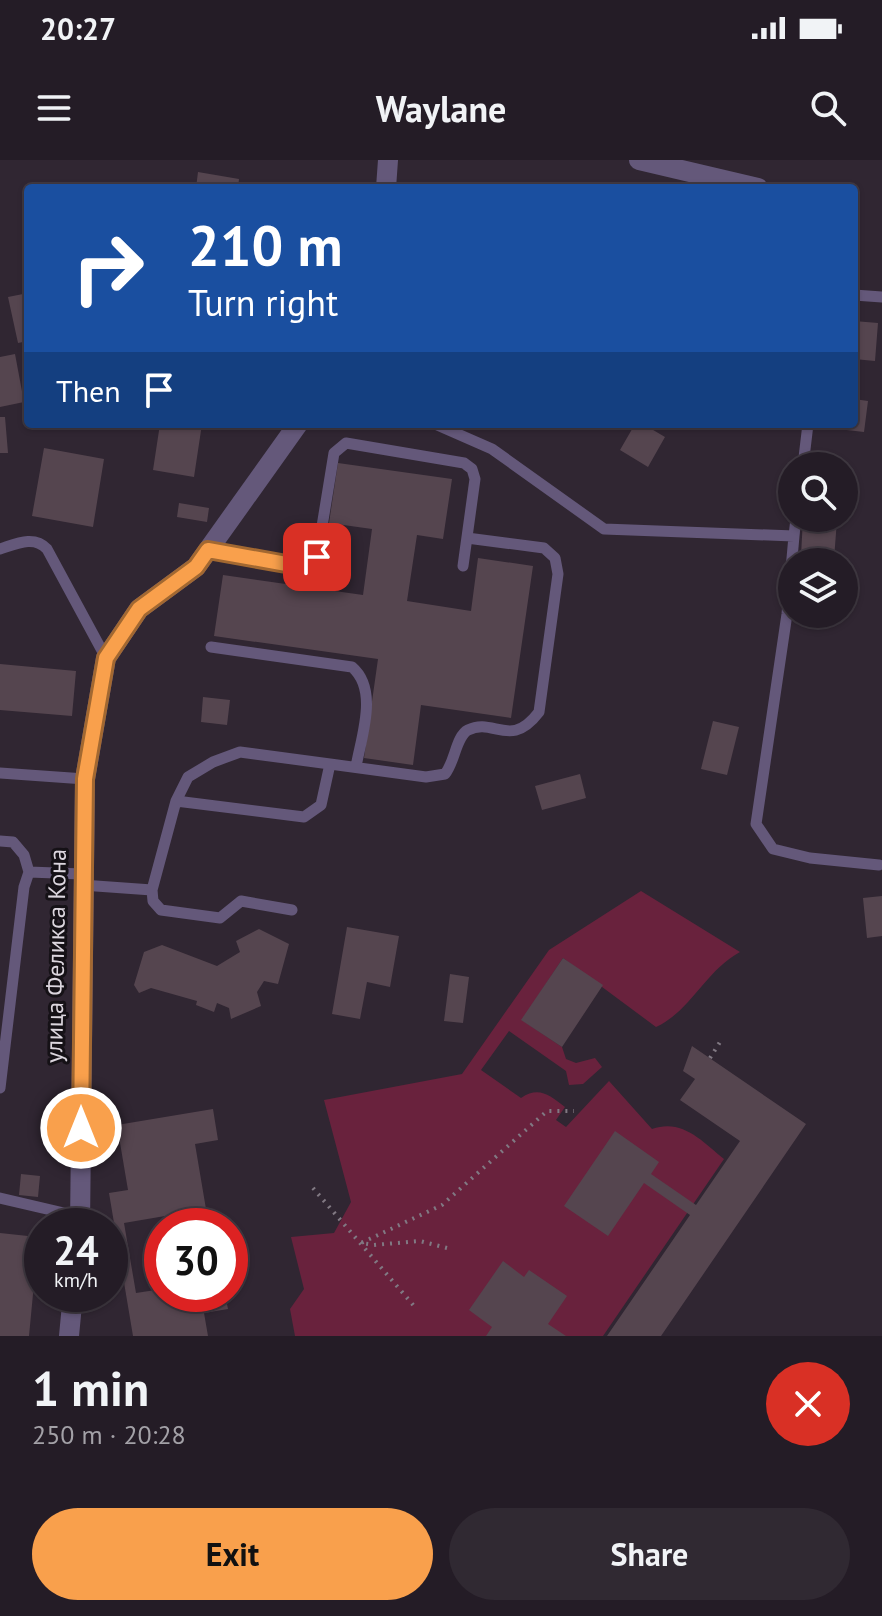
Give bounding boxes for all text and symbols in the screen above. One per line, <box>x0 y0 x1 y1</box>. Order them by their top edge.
text: 20:27 <box>40 9 116 48</box>
text: Waylane <box>376 85 506 132</box>
icon: menu <box>32 86 76 130</box>
icon: search <box>806 86 850 130</box>
text: 210 m <box>188 209 343 281</box>
icon: right <box>56 216 160 320</box>
text: Turn right <box>188 279 338 326</box>
icon: arrive <box>137 368 181 412</box>
text: Then <box>56 371 121 410</box>
map controls <box>778 452 858 628</box>
button: search <box>778 452 858 532</box>
pin <box>283 523 351 591</box>
icon: arrive <box>295 535 339 579</box>
button: layers <box>778 548 858 628</box>
street label: улица Феликса Кона <box>38 849 73 1063</box>
position arrow <box>39 1086 123 1170</box>
speed limit sign: 30 <box>144 1208 248 1312</box>
text: 24 <box>53 1224 99 1276</box>
text: km/h <box>54 1267 98 1293</box>
text: 1 min <box>32 1357 149 1419</box>
button: close <box>766 1362 850 1446</box>
text: 250 m · 20:28 <box>32 1418 186 1451</box>
button: Exit <box>32 1508 433 1600</box>
button: Share <box>449 1508 850 1600</box>

